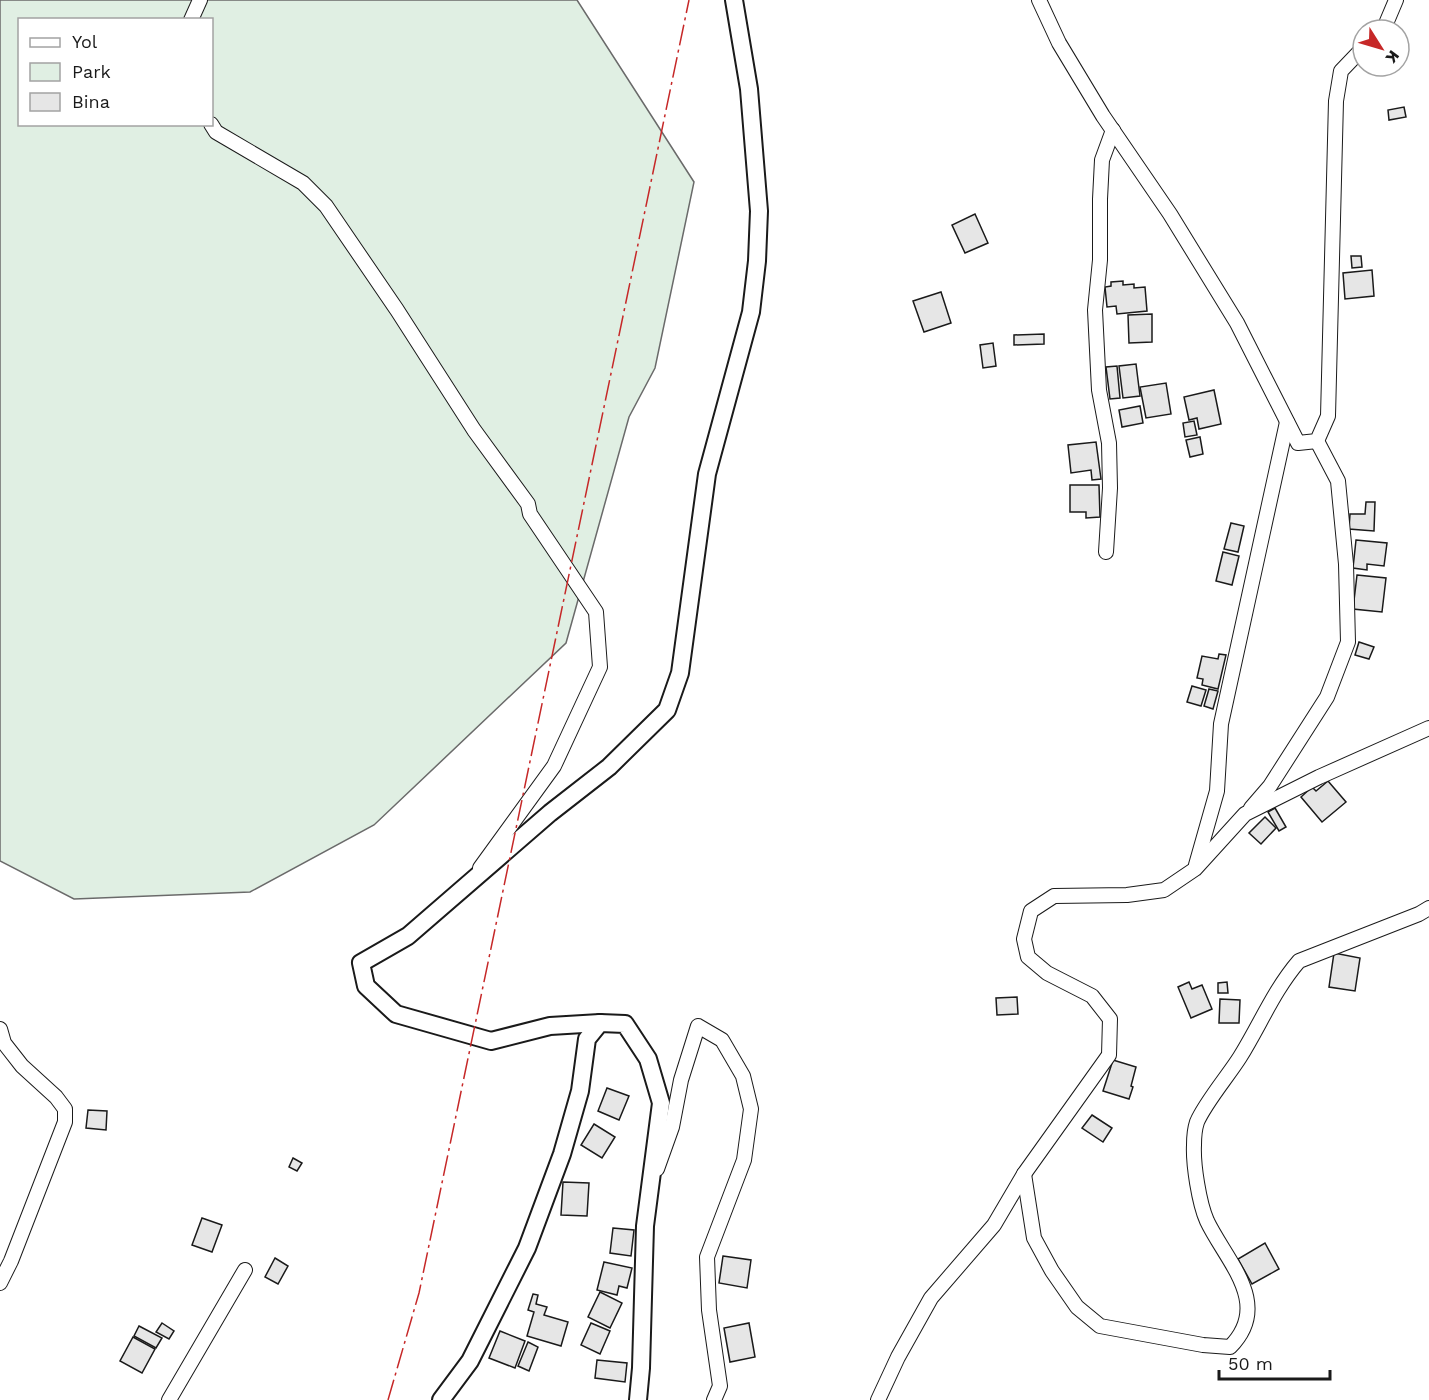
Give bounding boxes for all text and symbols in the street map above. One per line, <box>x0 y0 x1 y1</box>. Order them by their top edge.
legend <box>18 18 213 126</box>
north arrow <box>1351 18 1411 78</box>
text: Yol <box>72 31 98 52</box>
text: K <box>1382 47 1404 67</box>
text: Park <box>72 61 111 82</box>
text: Bina <box>72 91 110 112</box>
scale bar <box>1219 1343 1330 1381</box>
text: 50 m <box>1228 1353 1273 1374</box>

